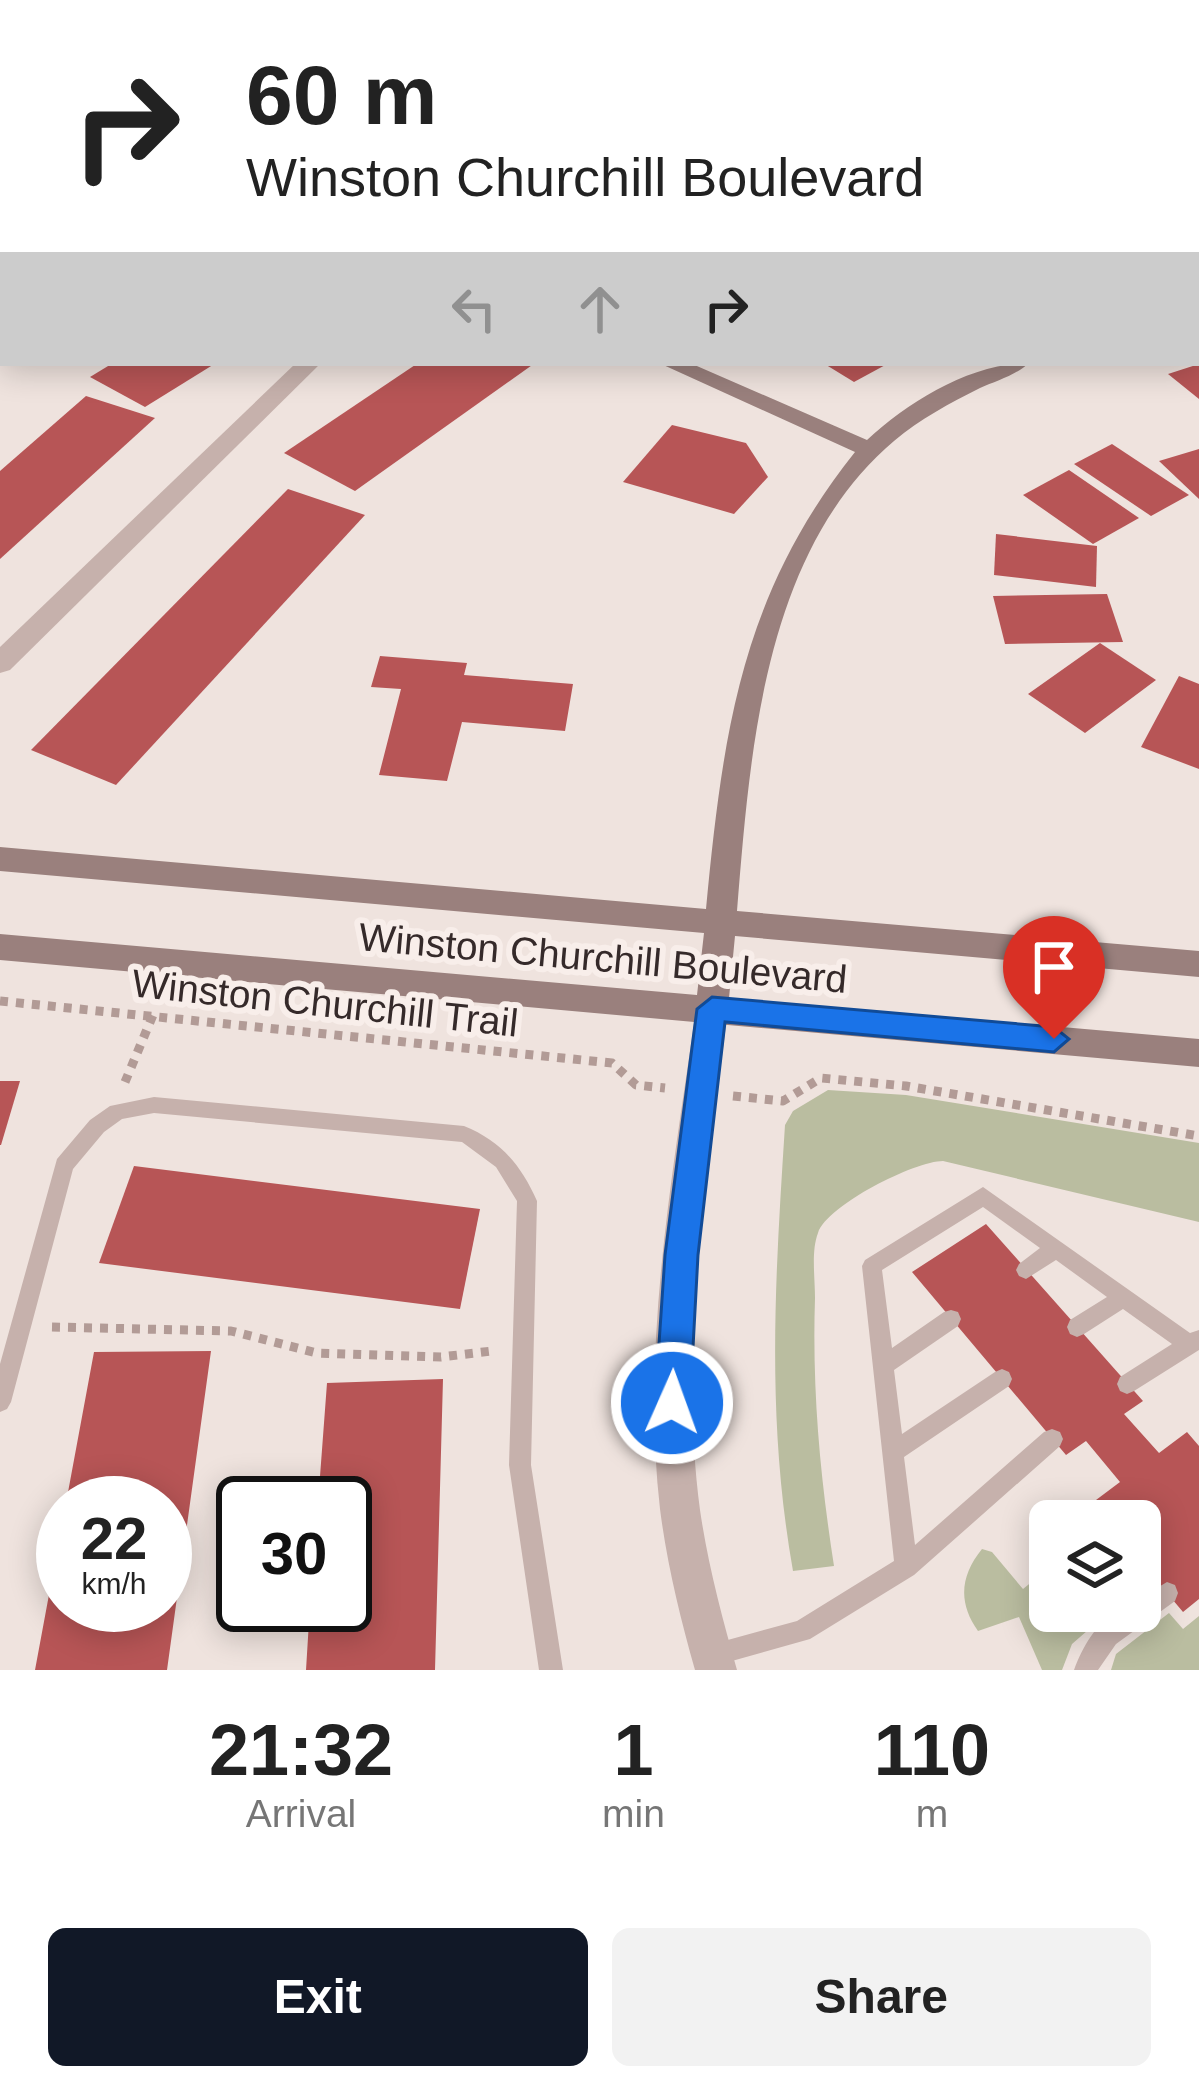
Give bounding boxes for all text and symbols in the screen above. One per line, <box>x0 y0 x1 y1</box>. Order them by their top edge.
icon: right <box>48 48 204 204</box>
text: 60 m <box>246 48 437 142</box>
text: Winston Churchill Boulevard <box>246 147 924 207</box>
icon: left <box>441 276 507 342</box>
icon: ahead <box>567 276 633 342</box>
icon: right <box>693 276 759 342</box>
street label: Winston Churchill Boulevard <box>357 915 849 1001</box>
pin <box>1003 916 1105 1039</box>
icon: arrive <box>1021 934 1087 1000</box>
street label: Winston Churchill Trail <box>130 961 520 1045</box>
position arrow <box>609 1340 735 1466</box>
speed limit sign: 30 <box>216 1476 372 1632</box>
map controls <box>1029 1500 1161 1632</box>
button: layers <box>1029 1500 1161 1632</box>
text: 22 <box>81 1505 147 1572</box>
text: km/h <box>81 1567 147 1600</box>
text: 21:32 <box>209 1710 393 1790</box>
text: 1 <box>613 1710 654 1790</box>
text: 110 <box>874 1710 990 1790</box>
text: Arrival <box>246 1792 356 1835</box>
text: min <box>602 1792 665 1835</box>
text: m <box>916 1792 948 1835</box>
button: Exit <box>48 1928 588 2066</box>
button: Share <box>612 1928 1151 2066</box>

